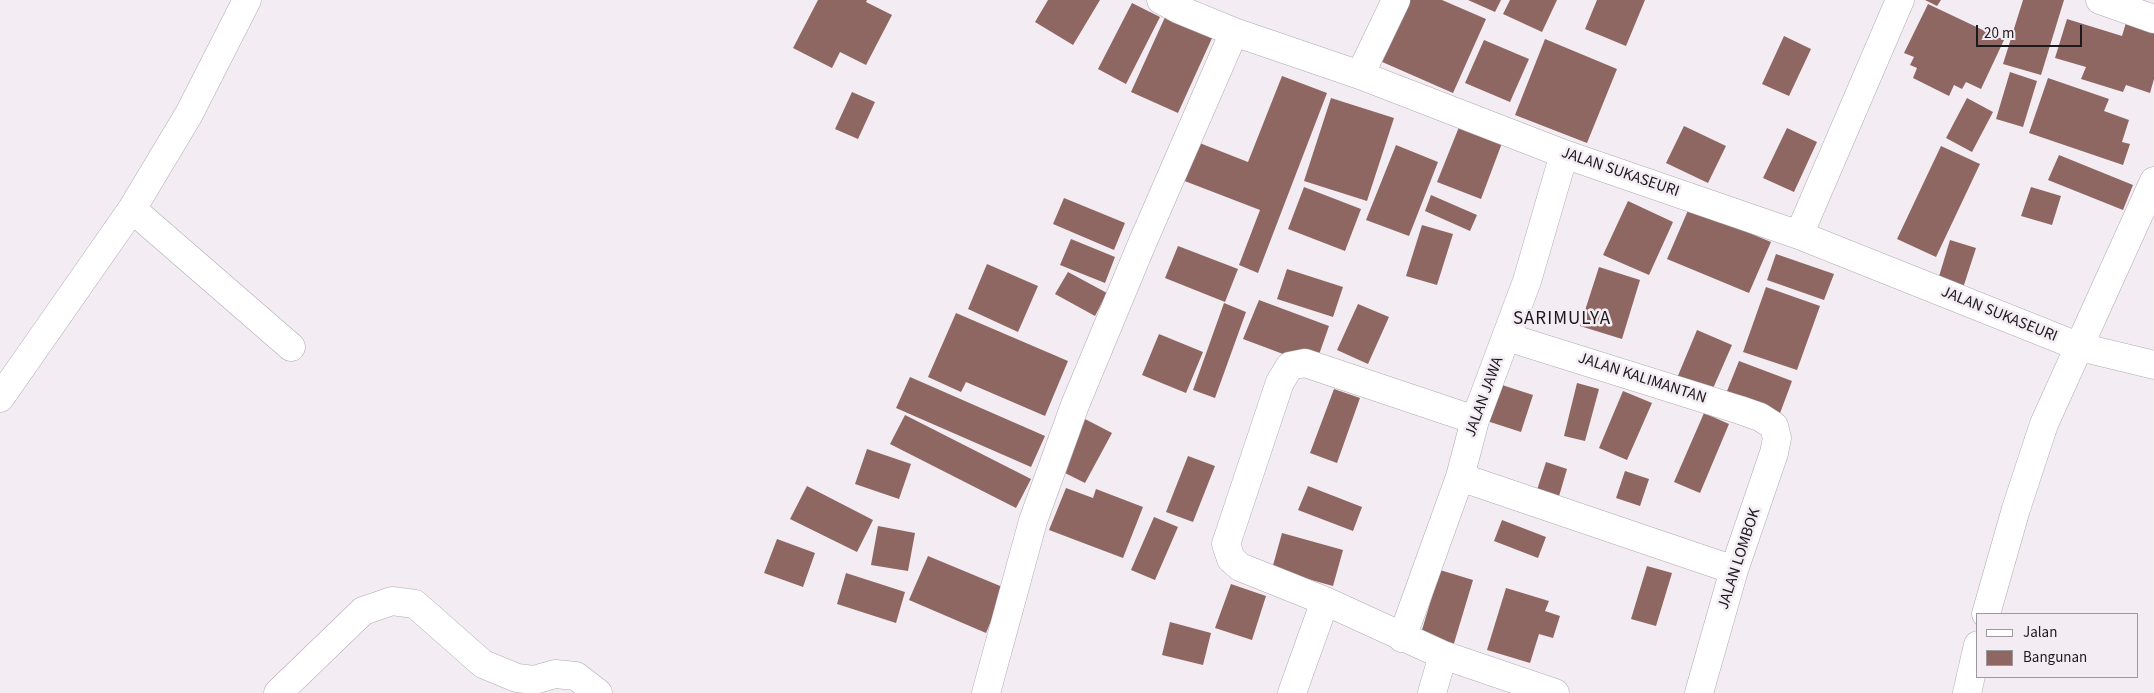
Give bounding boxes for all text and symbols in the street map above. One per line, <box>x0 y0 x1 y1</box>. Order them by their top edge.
scale bar <box>1979 15 2085 47</box>
text: 20 m <box>1984 23 2014 44</box>
street label: JALAN SUKASEURI <box>1558 144 1682 202</box>
street label: JALAN SUKASEURI <box>1938 283 2060 347</box>
district label: SARIMULYA <box>1512 309 1612 331</box>
street label: JALAN KALIMANTAN <box>1575 349 1709 409</box>
street label: JALAN JAWA <box>1462 354 1508 440</box>
street label: JALAN LOMBOK <box>1715 506 1765 612</box>
legend <box>1976 613 2139 678</box>
text: Jalan <box>2023 622 2057 643</box>
text: Bangunan <box>2023 647 2087 668</box>

